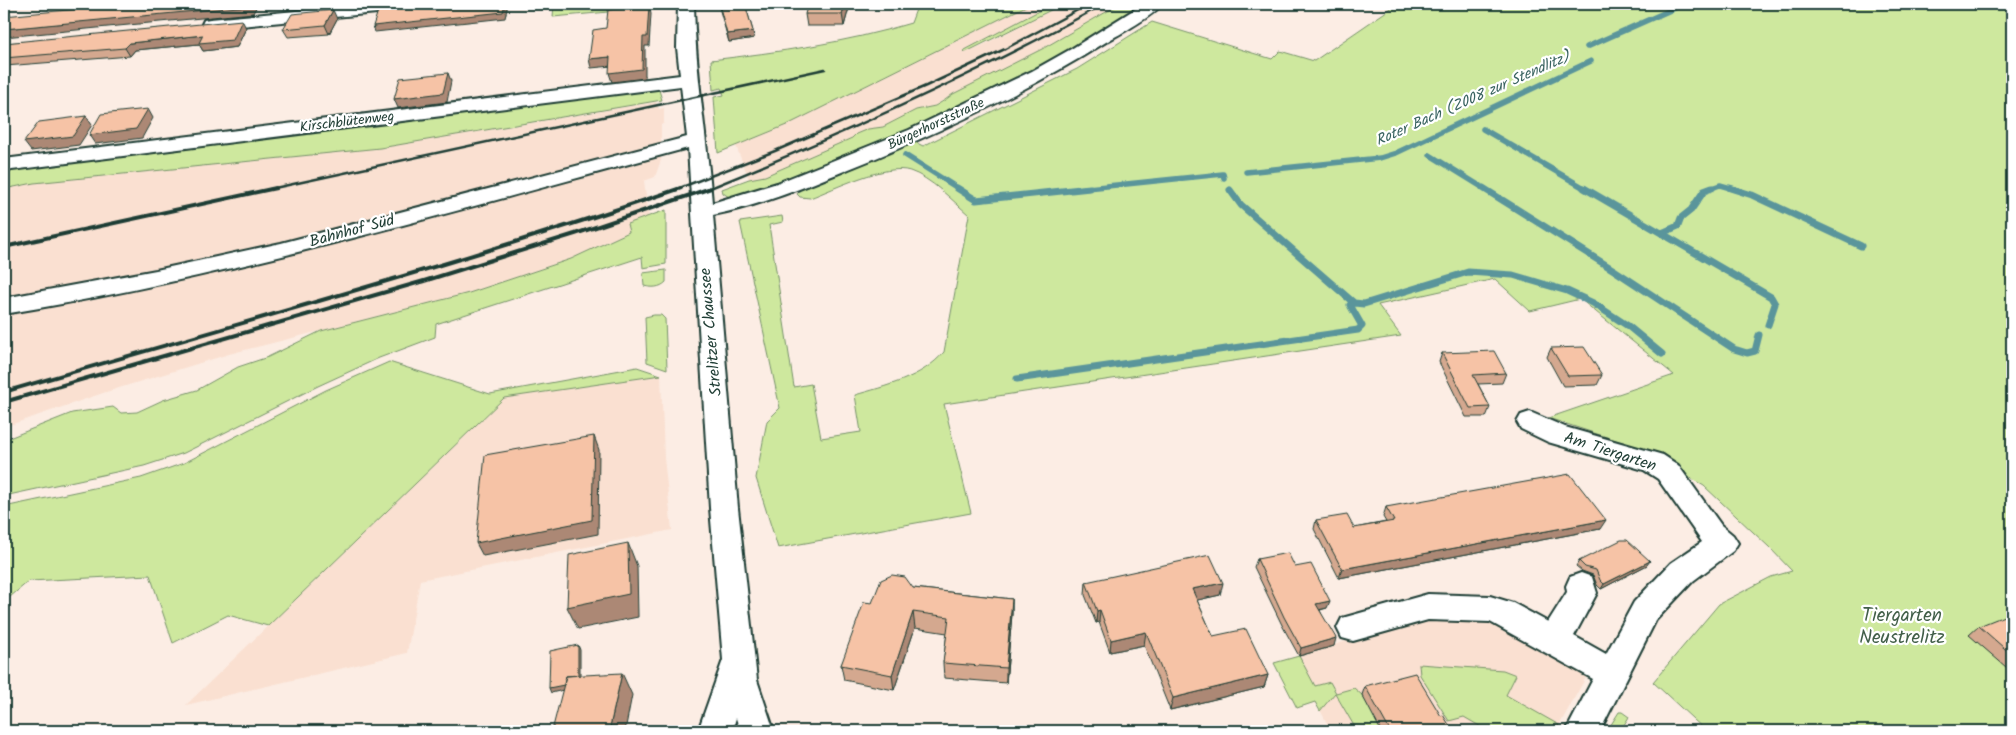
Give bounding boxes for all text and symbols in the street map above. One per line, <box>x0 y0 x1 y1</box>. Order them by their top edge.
water label: Roter Bach (Z008 zur Stendlitz) <box>1372 45 1576 153</box>
street label: Bürgerhorststraße <box>884 92 989 156</box>
street label: Kirschblütenweg <box>299 105 395 139</box>
street label: Bahnhof Süd <box>307 207 398 254</box>
street label: Strelitzer Chaussee <box>693 267 729 397</box>
street label: Am Tiergarten <box>1560 425 1660 479</box>
park label: Tiergarten Neustrelitz <box>1859 601 1945 653</box>

